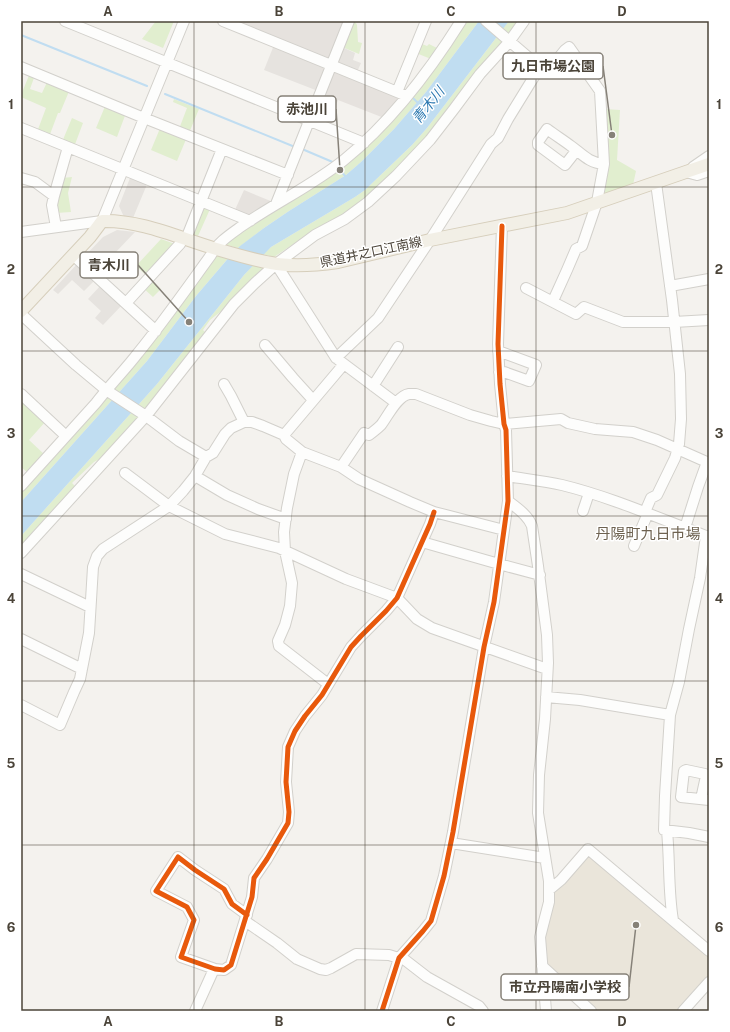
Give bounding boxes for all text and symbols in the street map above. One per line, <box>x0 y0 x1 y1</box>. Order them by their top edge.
text: A <box>103 4 113 19</box>
text: B <box>275 4 284 19</box>
text: C <box>446 4 456 19</box>
text: D <box>617 4 627 19</box>
callout: 九日市場公園 <box>503 53 603 79</box>
text: 九日市場公園 <box>511 58 595 74</box>
water label: 青木川 <box>409 82 449 126</box>
callout: 赤池川 <box>278 96 336 122</box>
text: 1 <box>8 97 14 112</box>
text: 1 <box>716 97 722 112</box>
text: 赤池川 <box>286 101 328 117</box>
street label: 県道井之口江南線 <box>319 234 423 270</box>
callout: 青木川 <box>80 252 138 278</box>
text: 青木川 <box>88 257 130 273</box>
text: 2 <box>7 262 15 277</box>
text: 2 <box>715 262 723 277</box>
text: 3 <box>7 426 16 441</box>
text: 3 <box>715 426 724 441</box>
district label: 丹陽町九日市場 <box>595 525 701 542</box>
text: 4 <box>7 591 16 606</box>
text: 4 <box>715 591 724 606</box>
text: 5 <box>7 756 16 771</box>
text: 5 <box>715 756 724 771</box>
text: 6 <box>7 920 16 935</box>
text: 6 <box>715 920 724 935</box>
callout: 市立丹陽南小学校 <box>501 974 629 1000</box>
text: 市立丹陽南小学校 <box>509 979 621 995</box>
text: A <box>103 1014 113 1029</box>
text: B <box>275 1014 284 1029</box>
text: C <box>446 1014 456 1029</box>
text: D <box>617 1014 627 1029</box>

